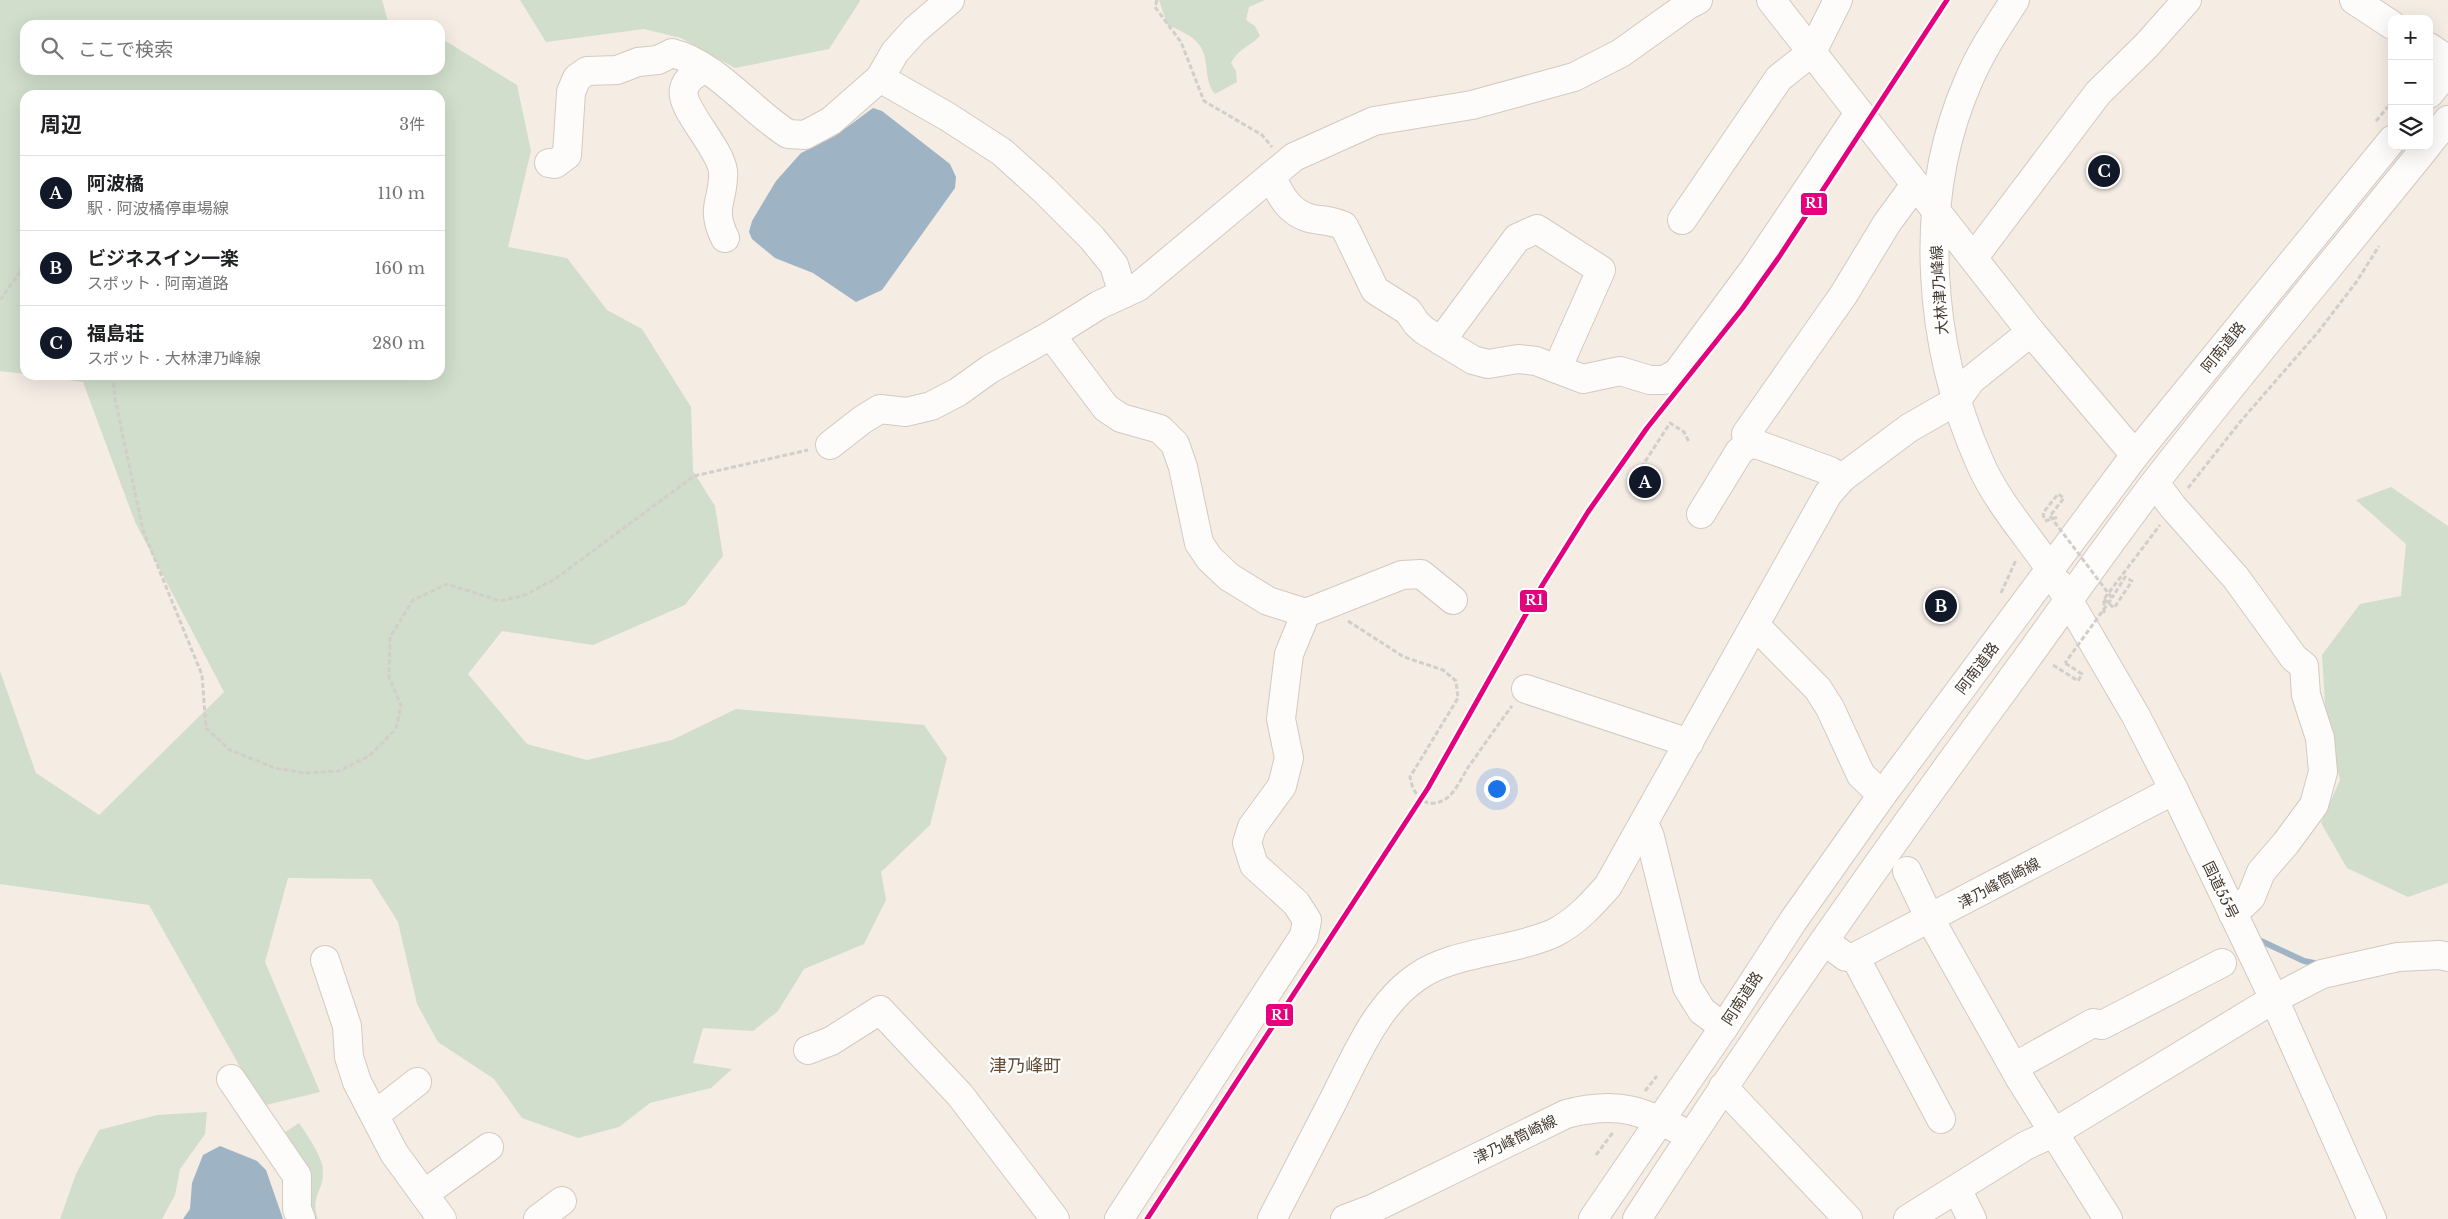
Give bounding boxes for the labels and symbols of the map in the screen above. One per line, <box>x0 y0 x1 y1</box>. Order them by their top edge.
pin: C <box>2088 152 2120 190</box>
line badge: R1 <box>1800 192 1828 216</box>
text: R1 <box>1805 194 1823 212</box>
street label: 大林津乃峰線 <box>1926 244 1952 336</box>
street label: 阿南道路 <box>2197 318 2249 376</box>
pin: A <box>1629 463 1661 501</box>
pin: B <box>1925 587 1957 625</box>
line badge: R1 <box>1519 589 1548 613</box>
text: R1 <box>1525 591 1543 609</box>
street label: 阿南道路 <box>1951 638 2003 698</box>
your location <box>1484 776 1510 802</box>
street label: 津乃峰筒崎線 <box>1955 853 2043 913</box>
street label: 国道55号 <box>2199 858 2243 922</box>
street label: 阿南道路 <box>1718 968 1766 1028</box>
line badge: R1 <box>1265 1003 1294 1027</box>
text: R1 <box>1271 1006 1289 1024</box>
district label: 津乃峰町 <box>989 1055 1061 1077</box>
street label: 津乃峰筒崎線 <box>1470 1111 1560 1167</box>

